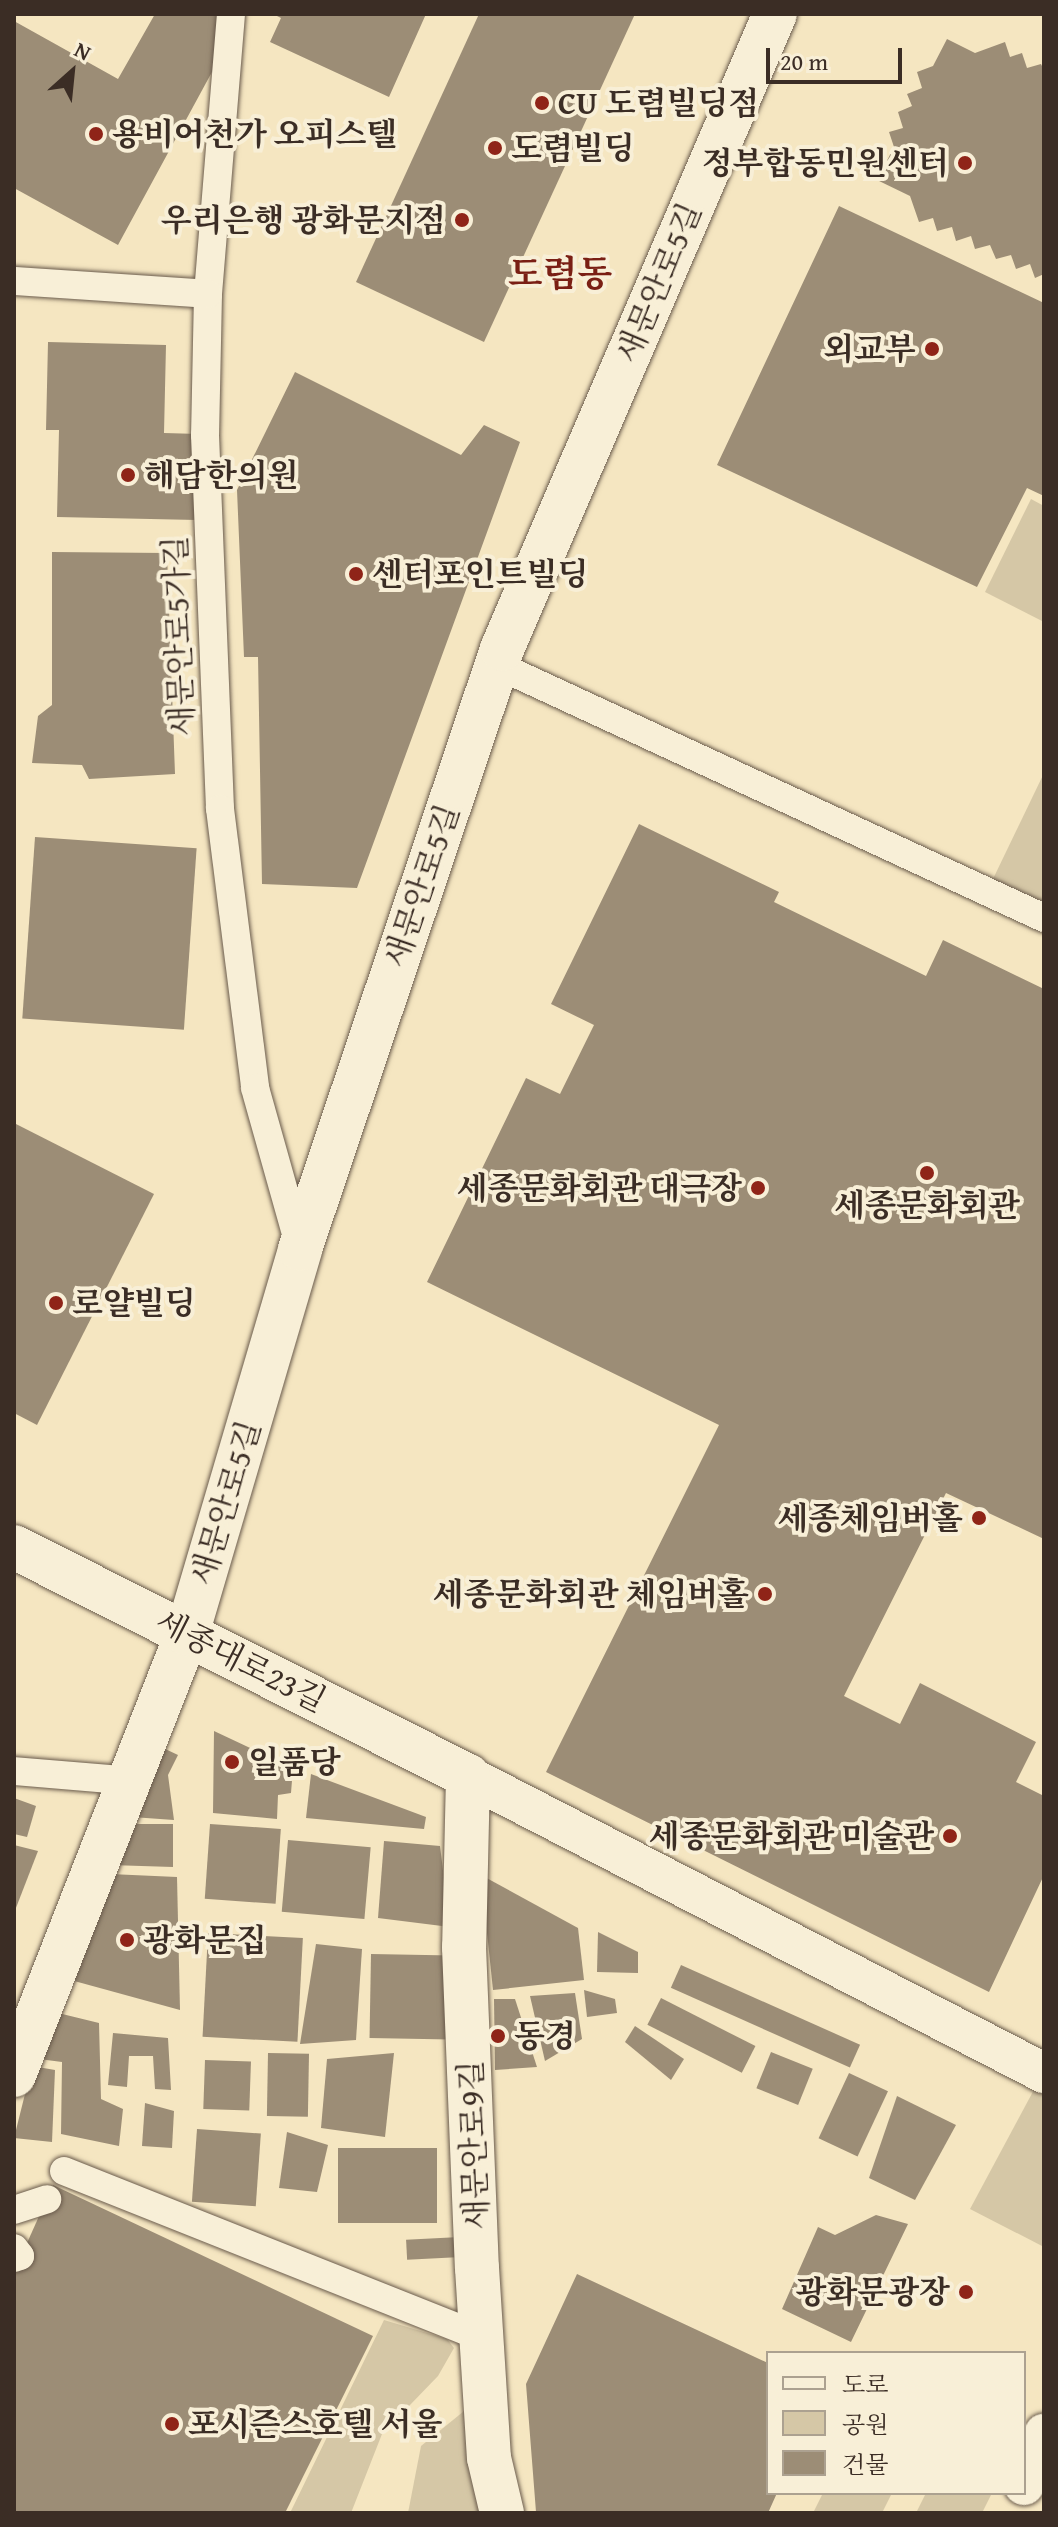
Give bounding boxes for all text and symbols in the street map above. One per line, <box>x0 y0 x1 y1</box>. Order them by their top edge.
north arrow <box>32 32 112 112</box>
scale bar <box>770 32 906 82</box>
text: N <box>69 33 97 68</box>
text: 20 m <box>780 44 828 79</box>
place label: CU 도렴빌딩점 <box>558 84 759 122</box>
marker: CU 도렴빌딩점 <box>533 94 551 112</box>
place label: 용비어천가 오피스텔 <box>112 115 397 153</box>
marker: 용비어천가 오피스텔 <box>87 125 105 143</box>
place label: 도렴빌딩 <box>511 129 635 167</box>
marker: 도렴빌딩 <box>486 139 504 157</box>
place label: 정부합동민원센터 <box>702 144 949 182</box>
marker: 정부합동민원센터 <box>956 154 974 172</box>
street label: 새문안로5길 <box>608 197 710 369</box>
place label: 우리은행 광화문지점 <box>161 201 446 239</box>
marker: 우리은행 광화문지점 <box>453 211 471 229</box>
district label: 도렴동 <box>508 251 612 295</box>
place label: 외교부 <box>823 330 916 368</box>
marker: 외교부 <box>923 340 941 358</box>
place label: 해담한의원 <box>144 456 299 494</box>
marker: 해담한의원 <box>119 466 137 484</box>
street label: 새문안로5가길 <box>156 535 202 737</box>
place label: 센터포인트빌딩 <box>372 555 588 593</box>
marker: 센터포인트빌딩 <box>347 565 365 583</box>
street label: 새문안로5길 <box>376 799 468 973</box>
marker: 세종문화회관 <box>918 1164 936 1182</box>
place label: 세종문화회관 대극장 <box>457 1169 742 1207</box>
marker: 세종문화회관 대극장 <box>749 1179 767 1197</box>
place label: 세종문화회관 <box>834 1186 1020 1224</box>
place label: 로얄빌딩 <box>72 1284 196 1322</box>
marker: 로얄빌딩 <box>47 1294 65 1312</box>
street label: 새문안로5길 <box>183 1416 269 1590</box>
place label: 세종체임버홀 <box>778 1499 963 1537</box>
marker: 세종체임버홀 <box>970 1509 988 1527</box>
place label: 세종문화회관 체임버홀 <box>433 1575 749 1613</box>
marker: 세종문화회관 체임버홀 <box>756 1585 774 1603</box>
street label: 세종대로23길 <box>150 1602 332 1720</box>
place label: 일품당 <box>248 1743 341 1781</box>
marker: 일품당 <box>223 1753 241 1771</box>
place label: 세종문화회관 미술관 <box>649 1817 934 1855</box>
marker: 세종문화회관 미술관 <box>941 1827 959 1845</box>
place label: 광화문집 <box>143 1921 267 1959</box>
marker: 광화문집 <box>118 1931 136 1949</box>
place label: 동경 <box>514 2017 576 2055</box>
marker: 동경 <box>489 2027 507 2045</box>
street label: 새문안로9길 <box>452 2059 496 2231</box>
place label: 광화문광장 <box>795 2273 950 2311</box>
marker: 광화문광장 <box>957 2283 975 2301</box>
legend <box>766 2351 1026 2495</box>
text: 도로 <box>842 2367 888 2402</box>
place label: 포시즌스호텔 서울 <box>188 2405 442 2443</box>
text: 공원 <box>842 2407 888 2442</box>
marker: 포시즌스호텔 서울 <box>163 2415 181 2433</box>
text: 건물 <box>842 2447 888 2482</box>

